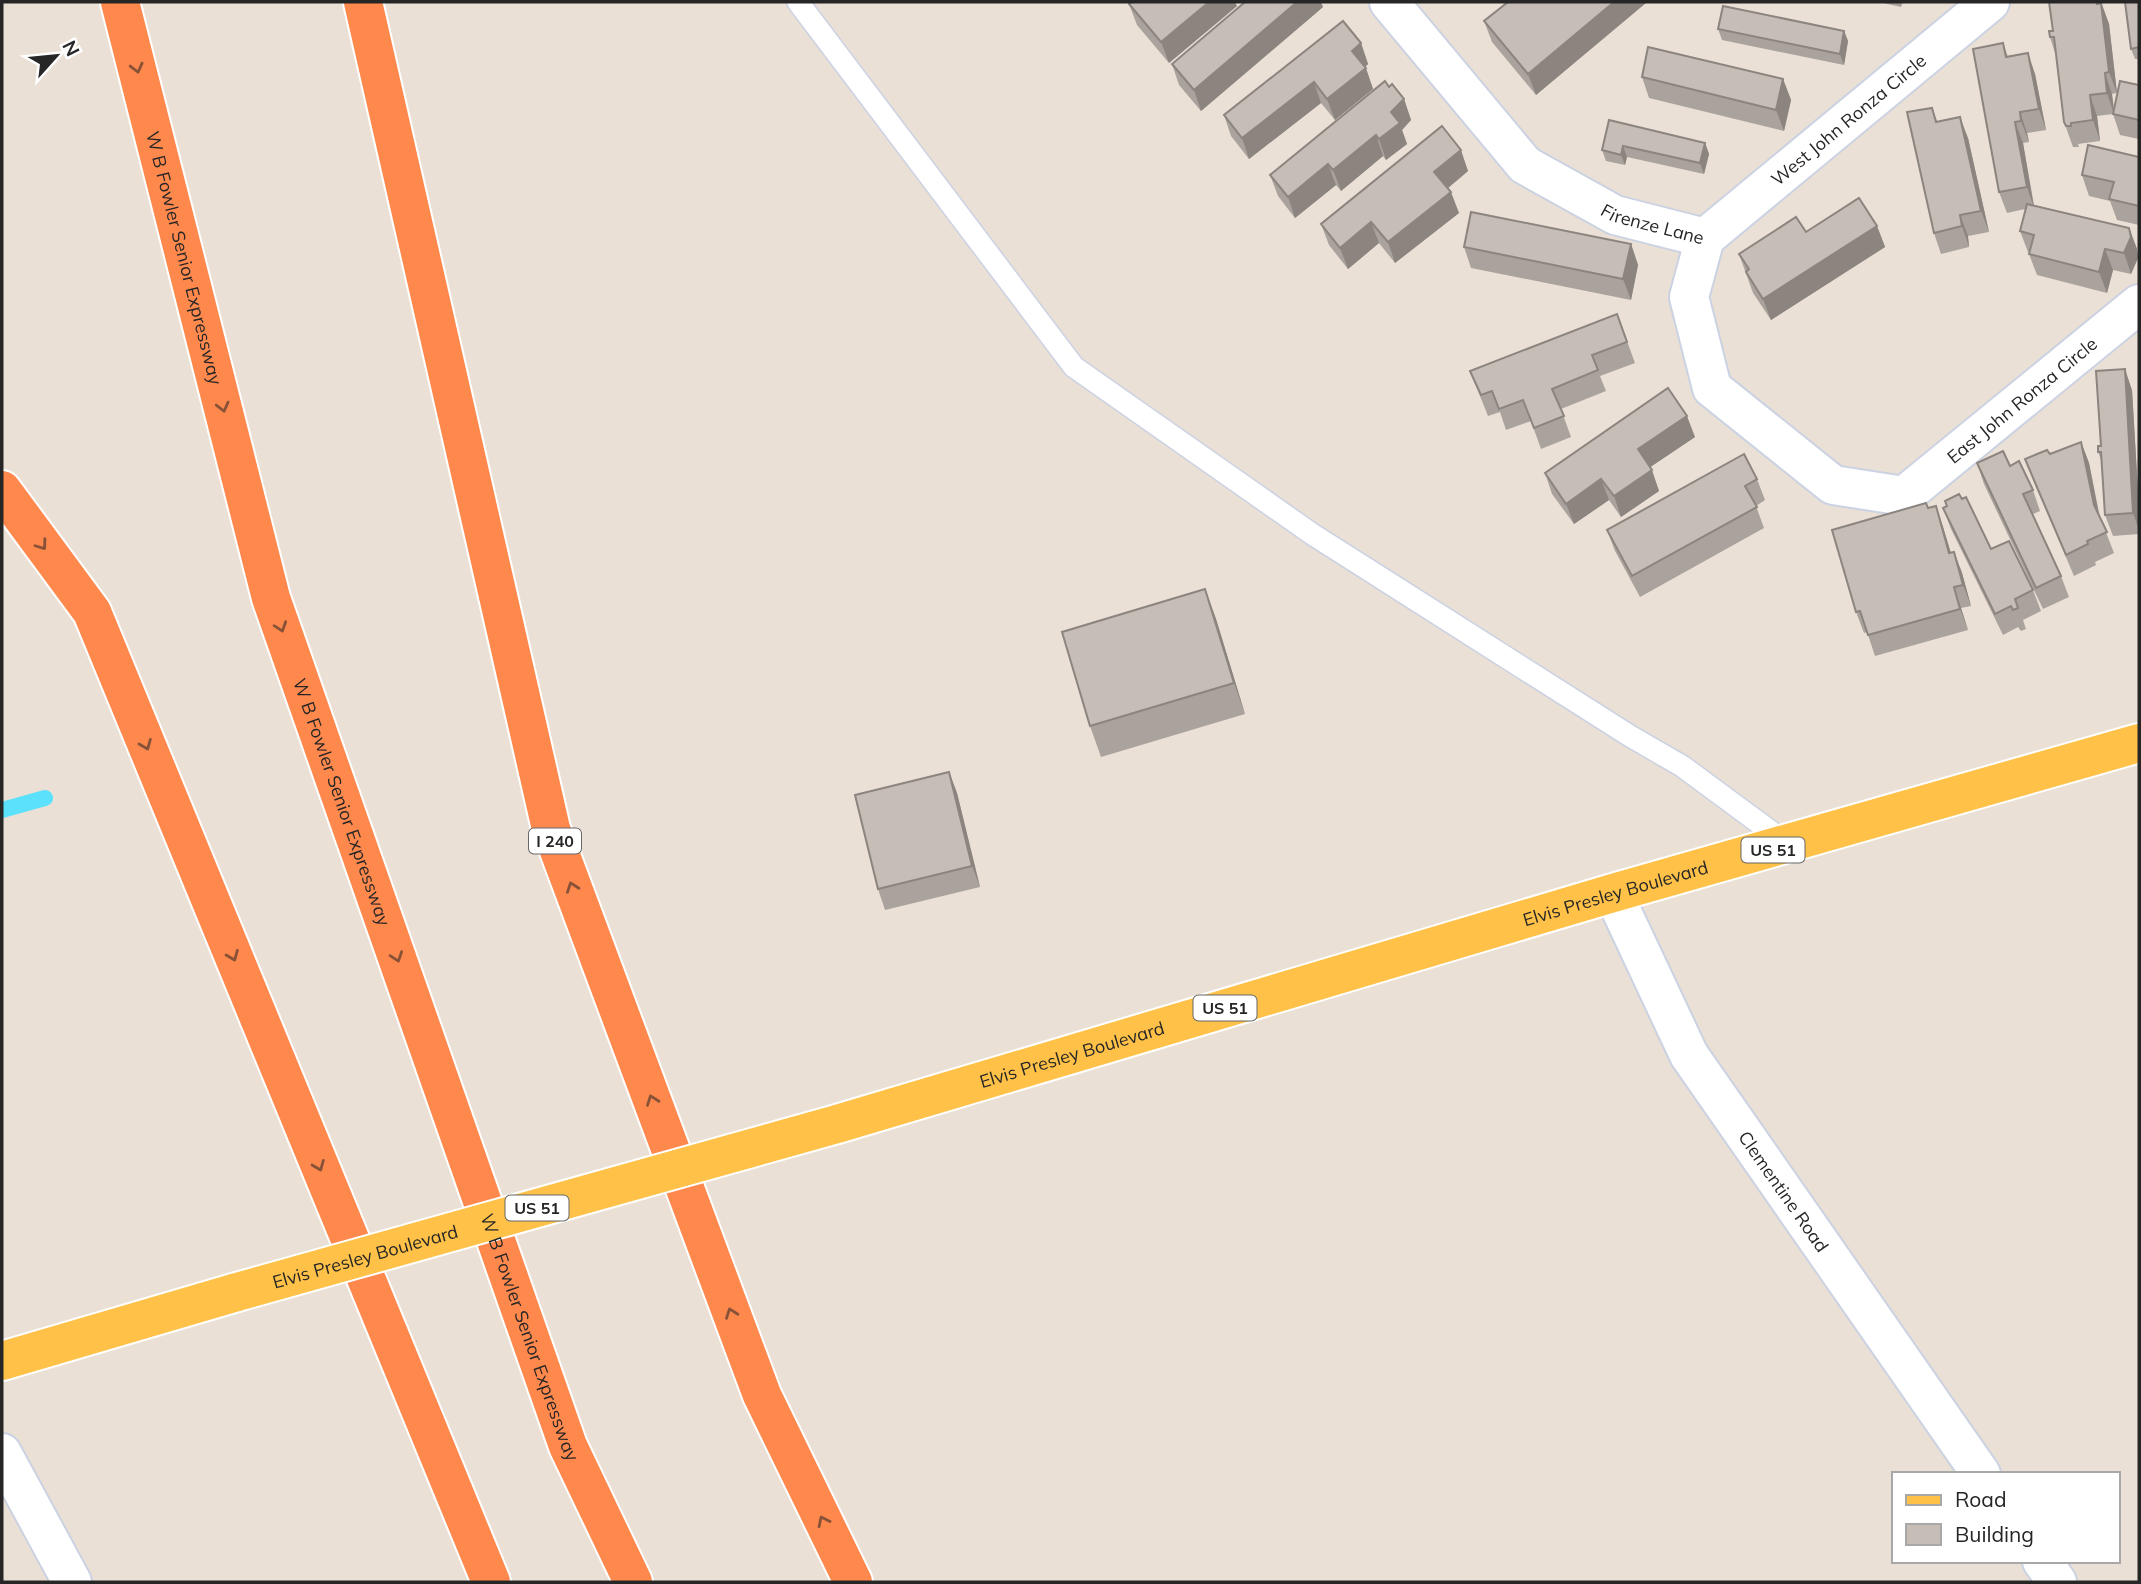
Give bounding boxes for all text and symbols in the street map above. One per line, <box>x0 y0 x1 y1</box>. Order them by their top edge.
north arrow <box>21 21 91 91</box>
text: N <box>57 36 85 60</box>
street label: West John Ronza Circle <box>1766 48 1931 190</box>
one-way arrow <box>129 62 143 74</box>
street label: W B Fowler Senior Expressway <box>142 129 228 388</box>
street label: Firenze Lane <box>1597 198 1707 249</box>
street label: East John Ronza Circle <box>1942 332 2101 468</box>
one-way arrow <box>215 401 229 413</box>
one-way arrow <box>34 537 46 550</box>
one-way arrow <box>273 620 287 632</box>
street label: W B Fowler Senior Expressway <box>289 675 397 929</box>
one-way arrow <box>138 739 152 751</box>
road number: I 240 <box>529 828 581 854</box>
road number: US 51 <box>1742 838 1804 862</box>
street label: Elvis Presley Boulevard <box>1520 855 1711 931</box>
one-way arrow <box>567 881 581 893</box>
one-way arrow <box>224 949 238 961</box>
one-way arrow <box>389 951 403 963</box>
road number: US 51 <box>1194 996 1256 1020</box>
street label: Elvis Presley Boulevard <box>977 1016 1167 1092</box>
one-way arrow <box>646 1095 660 1107</box>
street label: Clementine Road <box>1734 1126 1834 1256</box>
one-way arrow <box>311 1159 325 1171</box>
road number: US 51 <box>505 1196 568 1220</box>
street label: W B Fowler Senior Expressway <box>476 1210 585 1465</box>
street label: Elvis Presley Boulevard <box>270 1219 460 1293</box>
one-way arrow <box>725 1308 739 1320</box>
legend <box>1892 1472 2120 1563</box>
text: Road <box>1955 1486 2006 1512</box>
one-way arrow <box>818 1516 832 1528</box>
text: Building <box>1955 1521 2034 1547</box>

